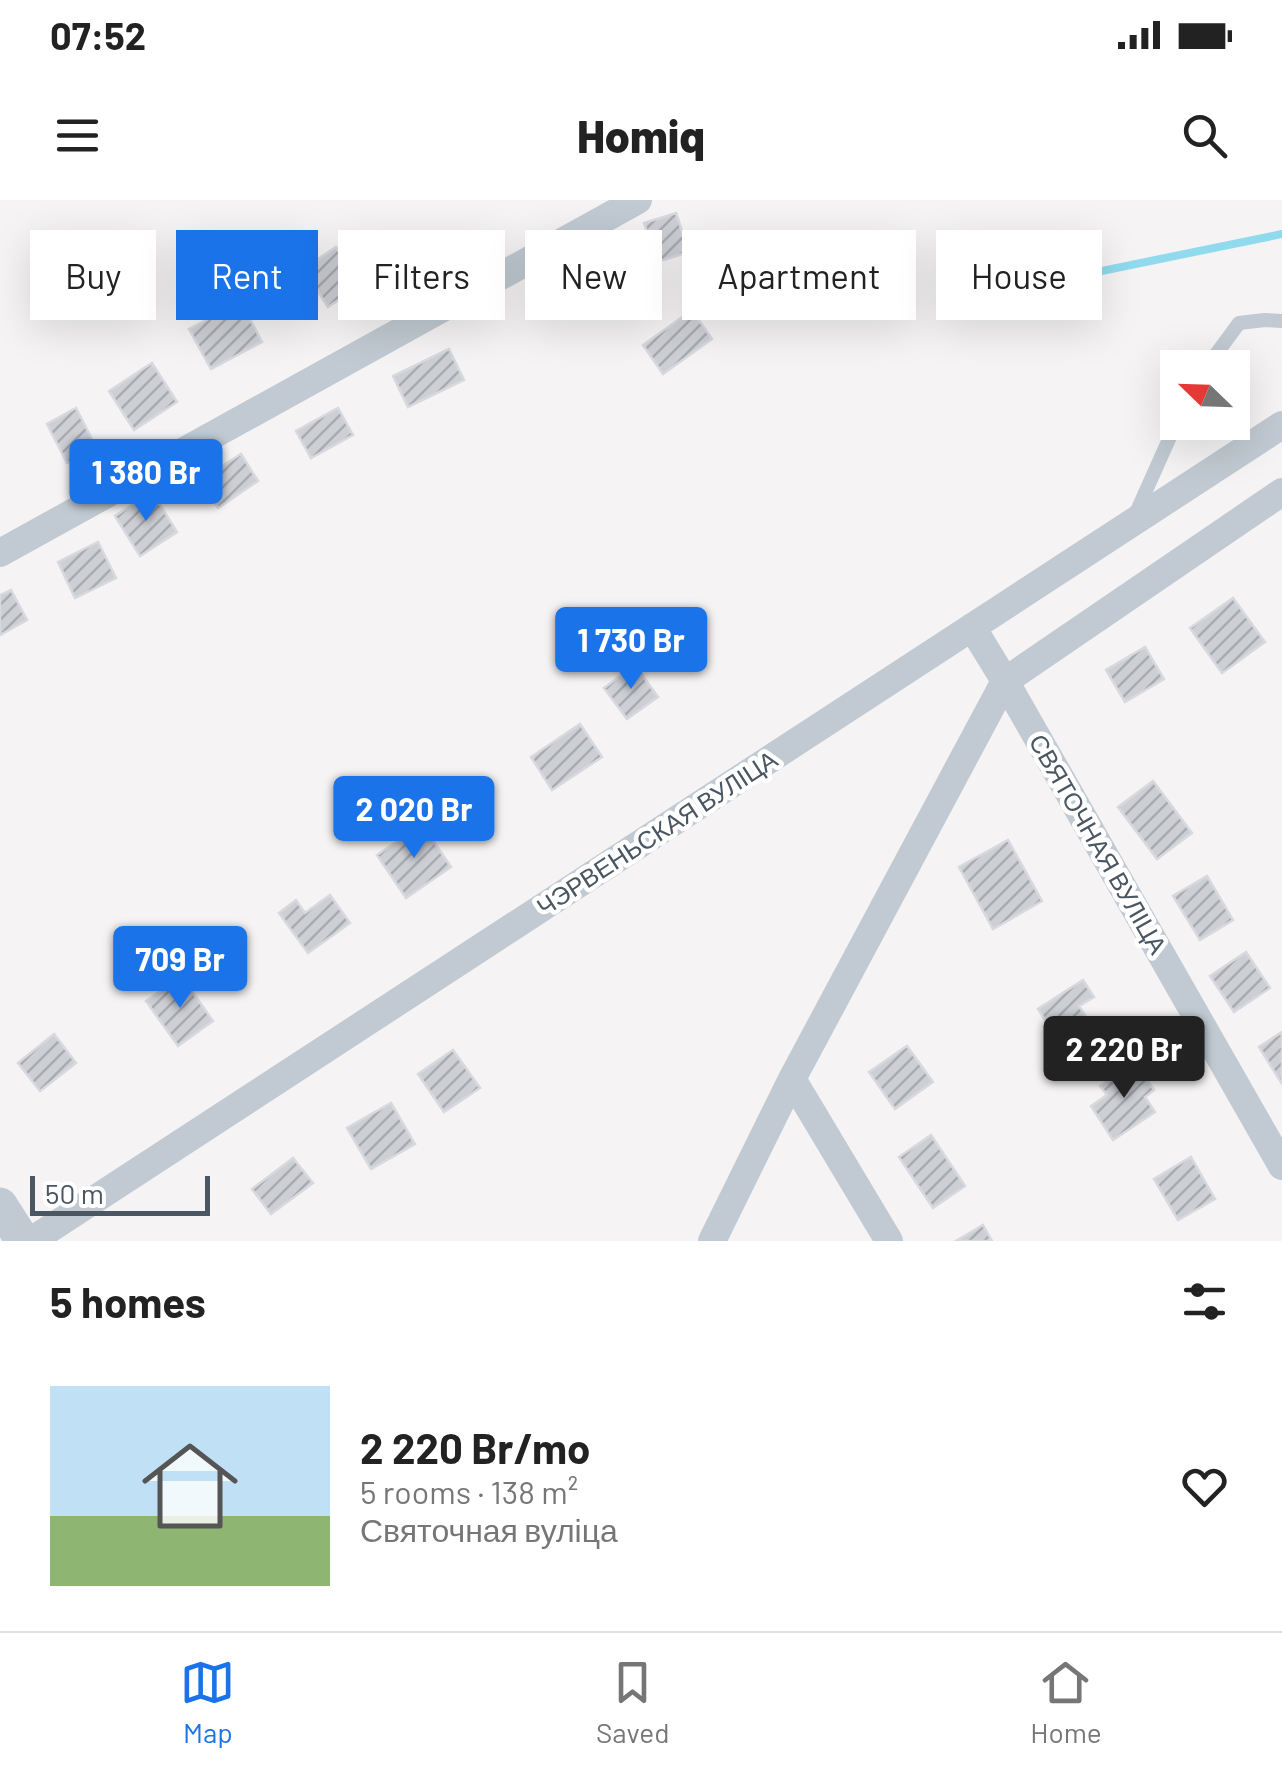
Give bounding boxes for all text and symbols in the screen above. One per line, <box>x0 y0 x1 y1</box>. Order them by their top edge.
text: 07:52 <box>50 12 146 58</box>
icon: menu <box>50 108 105 163</box>
text: Homiq <box>577 108 705 162</box>
icon: search <box>1177 108 1232 163</box>
chip: Buy <box>30 230 156 320</box>
chip: Rent <box>176 230 318 320</box>
chip: Filters <box>338 230 505 320</box>
chip: New <box>525 230 662 320</box>
chip: Apartment <box>682 230 916 320</box>
chip: House <box>936 230 1102 320</box>
north arrow <box>1160 350 1250 440</box>
map controls <box>1160 350 1250 440</box>
pin: 1 380 Br <box>43 439 249 524</box>
text: 1 380 Br <box>91 452 201 490</box>
pin: 1 730 Br <box>528 607 734 692</box>
text: 1 730 Br <box>577 620 685 658</box>
street label: СВЯТОЧНАЯ ВУЛІЦА <box>1024 728 1174 959</box>
street label: ЧЭРВЕНЬСКАЯ ВУЛІЦА <box>531 743 782 921</box>
pin: 2 020 Br <box>311 776 517 861</box>
text: 2 020 Br <box>355 789 473 827</box>
pin: 709 Br <box>99 926 261 1011</box>
text: 709 Br <box>135 939 225 977</box>
pin: 2 220 Br <box>1021 1016 1227 1101</box>
text: 2 220 Br <box>1066 1029 1182 1067</box>
scale bar <box>30 1171 210 1216</box>
text: 50 m <box>45 1176 104 1210</box>
icon: filters <box>1177 1274 1232 1329</box>
text: 5 homes <box>50 1276 206 1326</box>
text: 2 220 Br/mo <box>360 1422 590 1472</box>
icon: home <box>130 1426 250 1546</box>
icon: heart <box>1177 1459 1232 1514</box>
text: 5 rooms · 138 m² <box>360 1472 578 1510</box>
text: Святочная вуліца <box>360 1510 618 1548</box>
tab: Map <box>180 1655 235 1749</box>
tab: Saved <box>596 1655 669 1749</box>
tab: Home <box>1030 1655 1102 1749</box>

